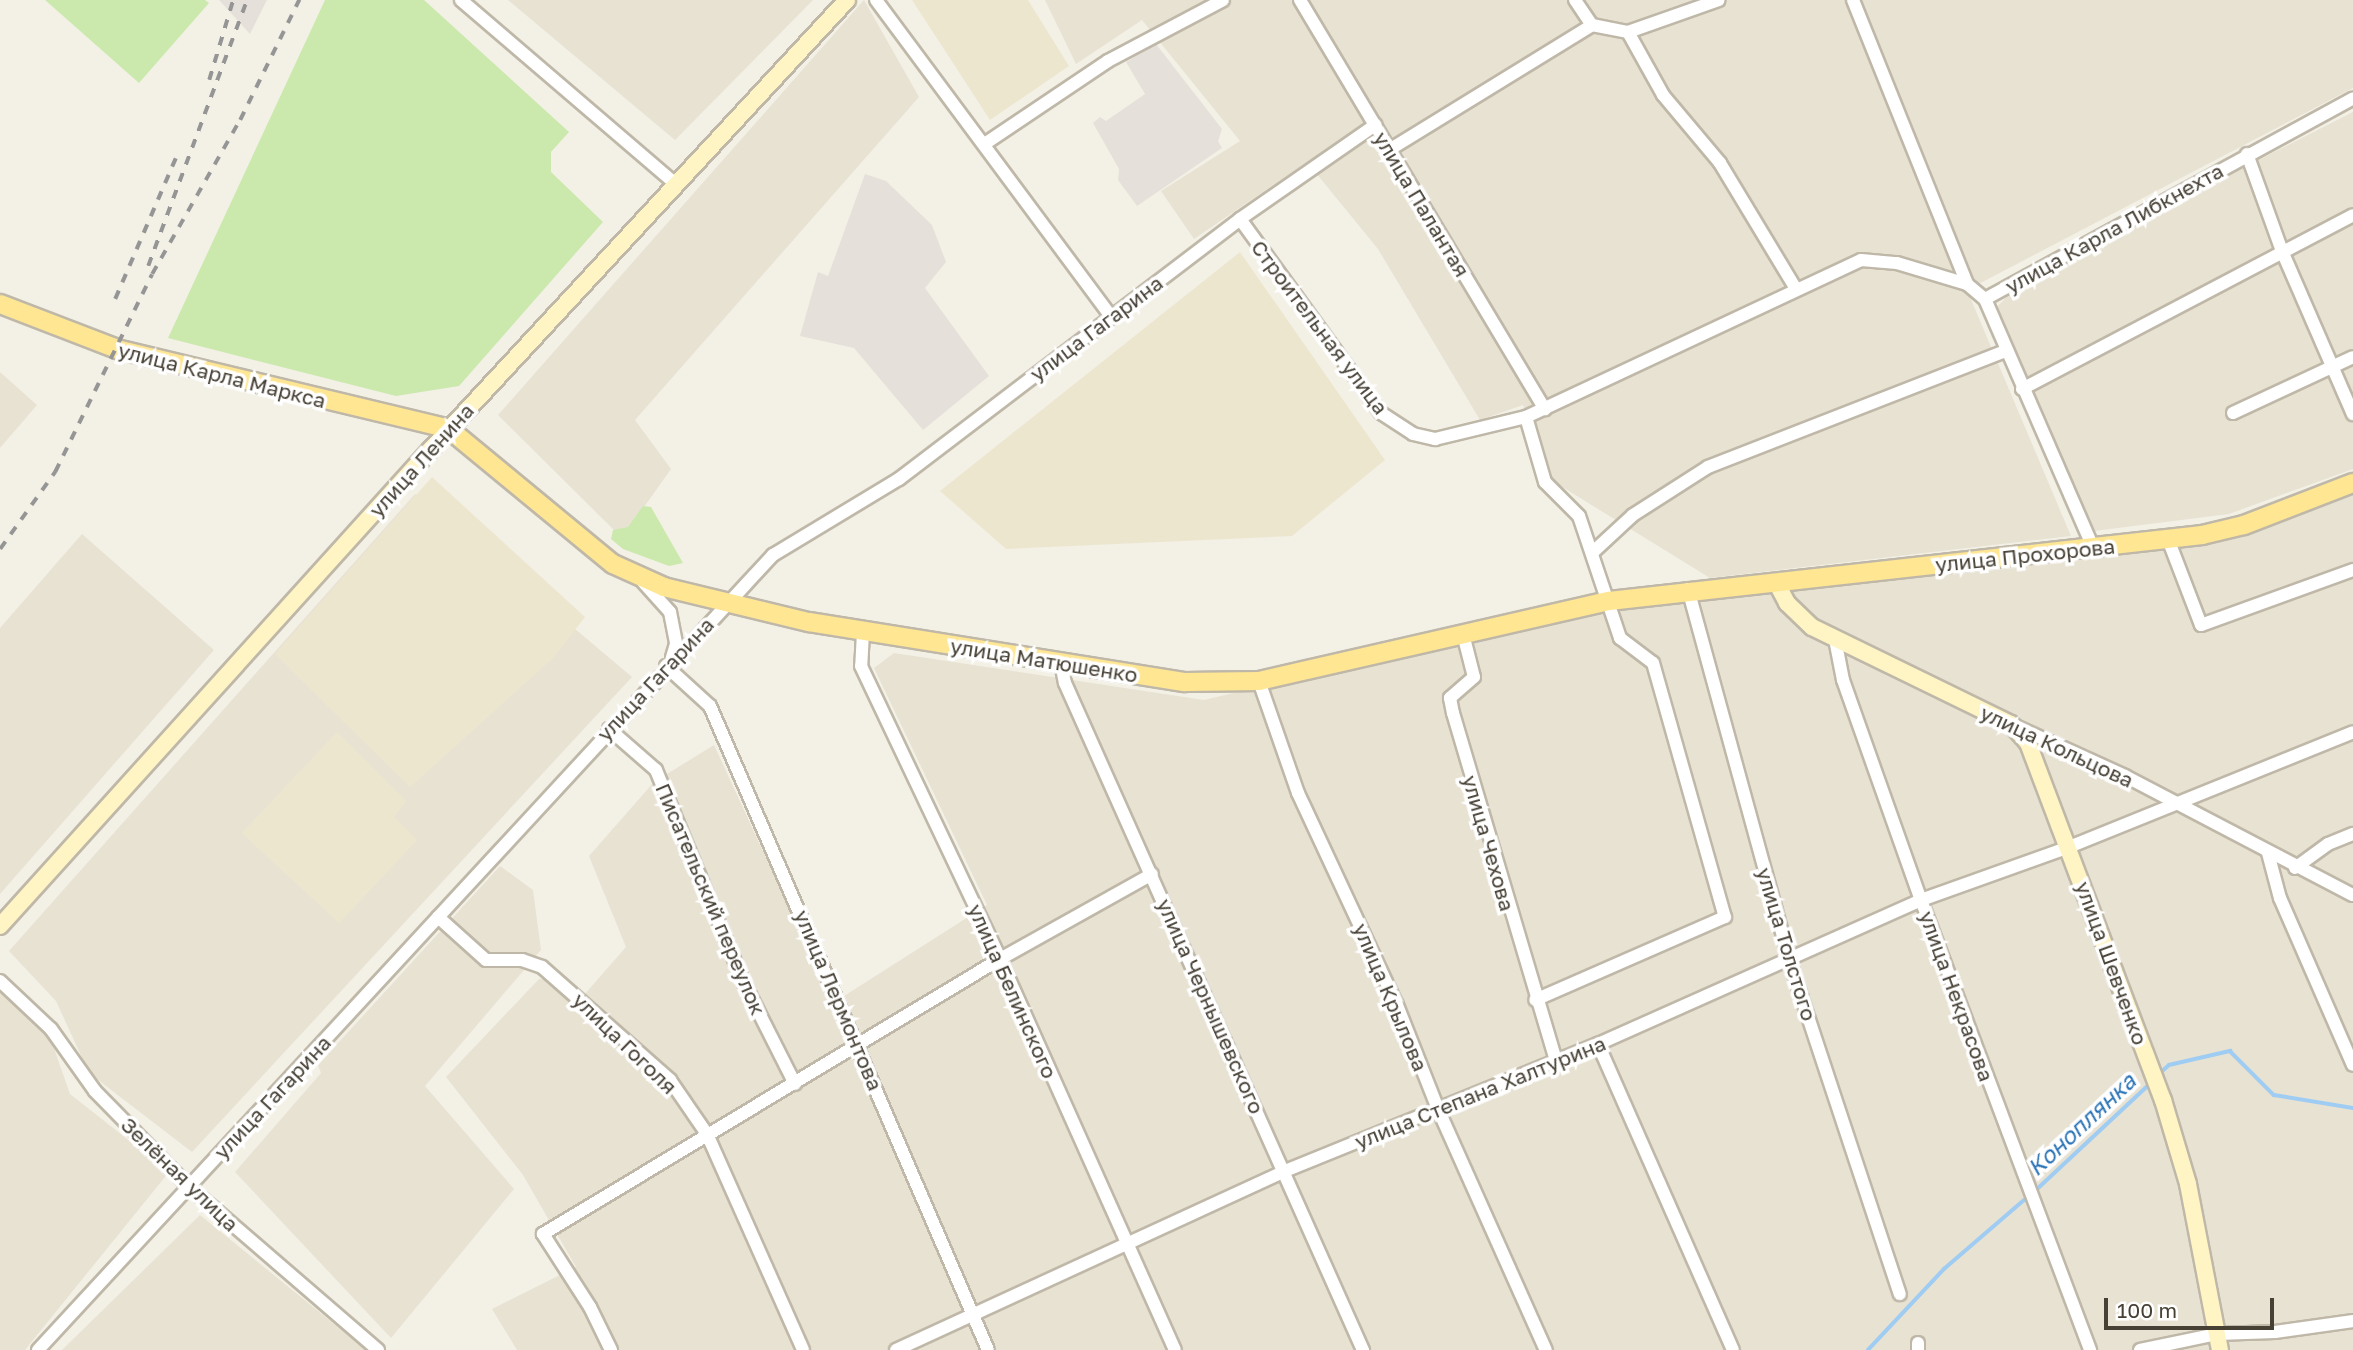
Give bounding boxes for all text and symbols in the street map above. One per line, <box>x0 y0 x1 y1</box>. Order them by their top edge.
street label: улица Палантая <box>1369 127 1475 281</box>
street label: улица Карла Либкнехта <box>2001 157 2227 299</box>
street label: Строительная улица <box>1246 235 1394 419</box>
street label: улица Гагарина <box>1025 270 1167 386</box>
street label: улица Карла Маркса <box>116 337 328 413</box>
street label: улица Ленина <box>363 398 479 522</box>
street label: улица Прохорова <box>1934 533 2116 577</box>
street label: улица Гагарина <box>591 612 719 746</box>
street label: улица Матюшенко <box>949 633 1139 687</box>
street label: улица Кольцова <box>1976 699 2138 793</box>
street label: улица Чехова <box>1458 772 1520 914</box>
street label: Писательский переулок <box>651 779 771 1019</box>
street label: улица Толстого <box>1752 864 1822 1024</box>
street label: улица Шевченко <box>2071 878 2153 1048</box>
street label: улица Чернышевского <box>1152 894 1270 1118</box>
street label: улица Белинского <box>963 900 1063 1082</box>
street label: улица Лермонтова <box>790 906 888 1094</box>
street label: улица Некрасова <box>1914 907 2000 1085</box>
street label: улица Крылова <box>1348 919 1434 1075</box>
street label: улица Гоголя <box>568 987 682 1099</box>
street label: улица Гагарина <box>208 1030 336 1164</box>
street label: улица Степана Халтурина <box>1351 1030 1609 1154</box>
water label: Коноплянка <box>2021 1067 2141 1181</box>
street label: Зелёная улица <box>116 1112 244 1236</box>
scale bar <box>2108 1284 2278 1328</box>
text: 100 m <box>2117 1297 2177 1323</box>

